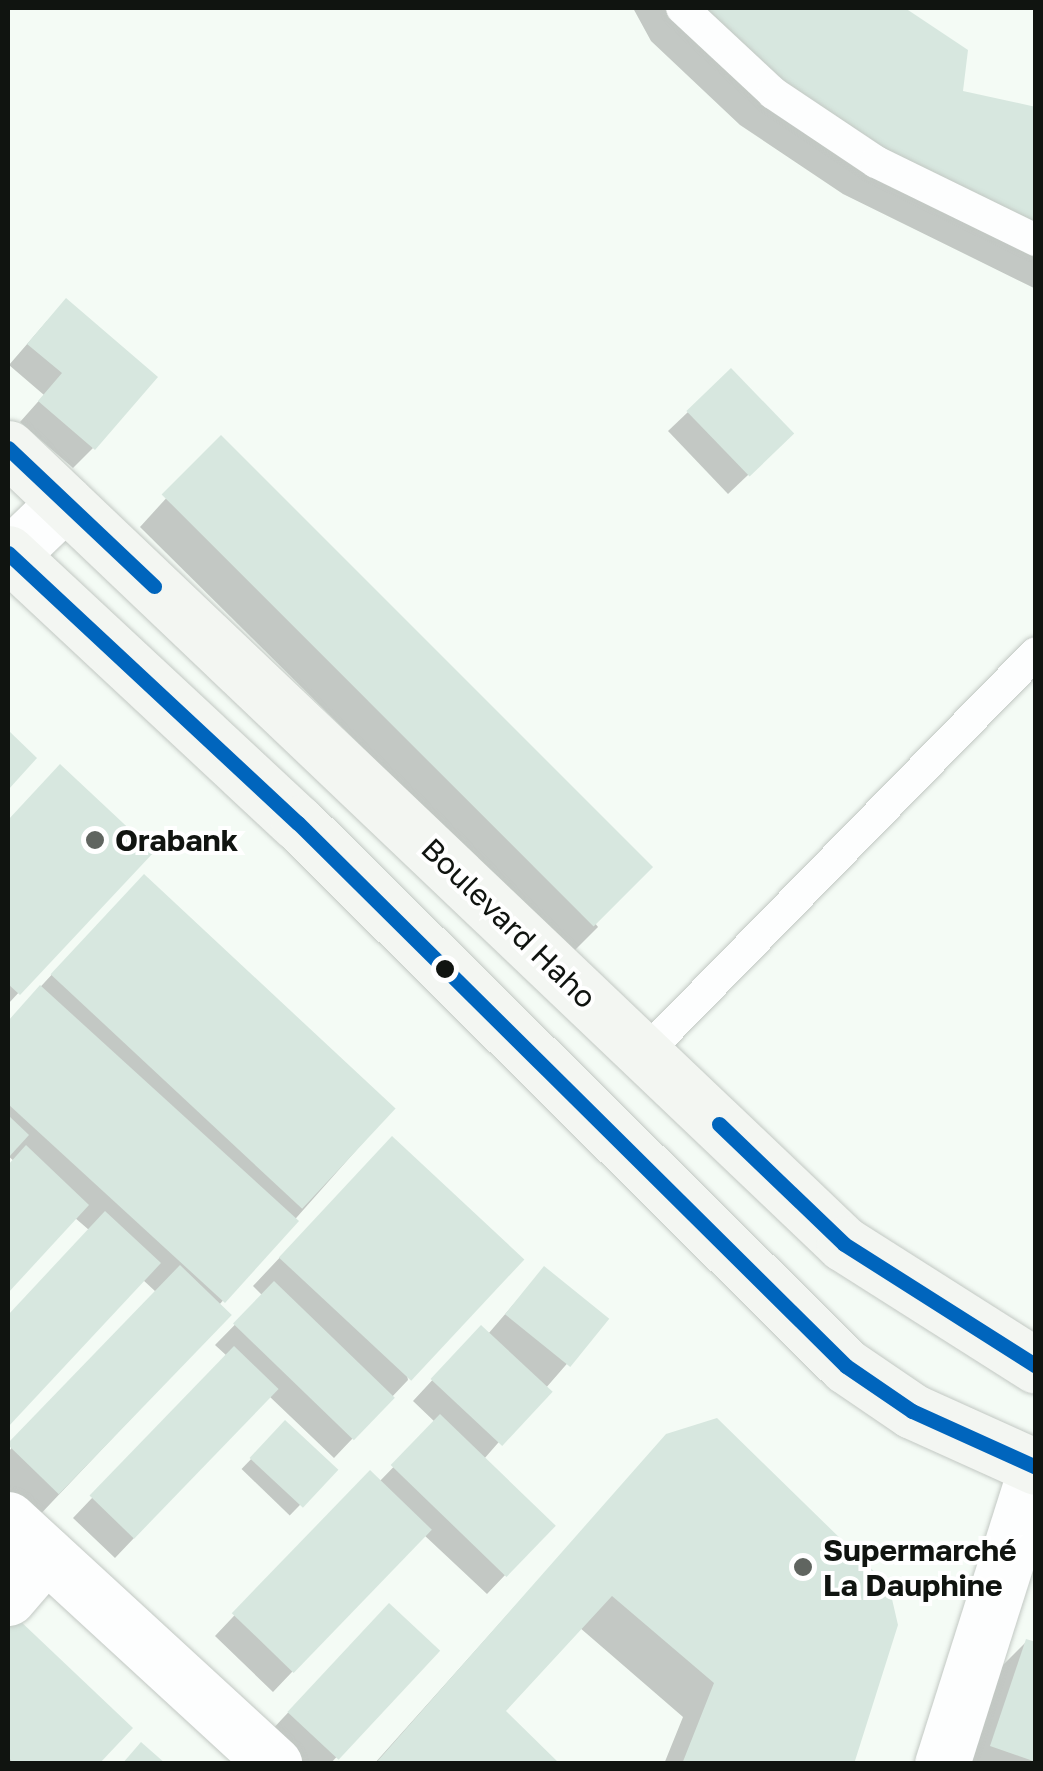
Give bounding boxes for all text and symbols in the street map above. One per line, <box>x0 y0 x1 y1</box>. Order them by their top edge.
place label: Orabank <box>115 822 238 858</box>
marker: Orabank <box>84 829 106 851</box>
street label: Boulevard Haho <box>414 831 604 1015</box>
unlabelled marker <box>435 959 455 979</box>
place label: Supermarché La Dauphine <box>823 1532 1017 1602</box>
marker: Supermarché La Dauphine <box>792 1556 814 1578</box>

